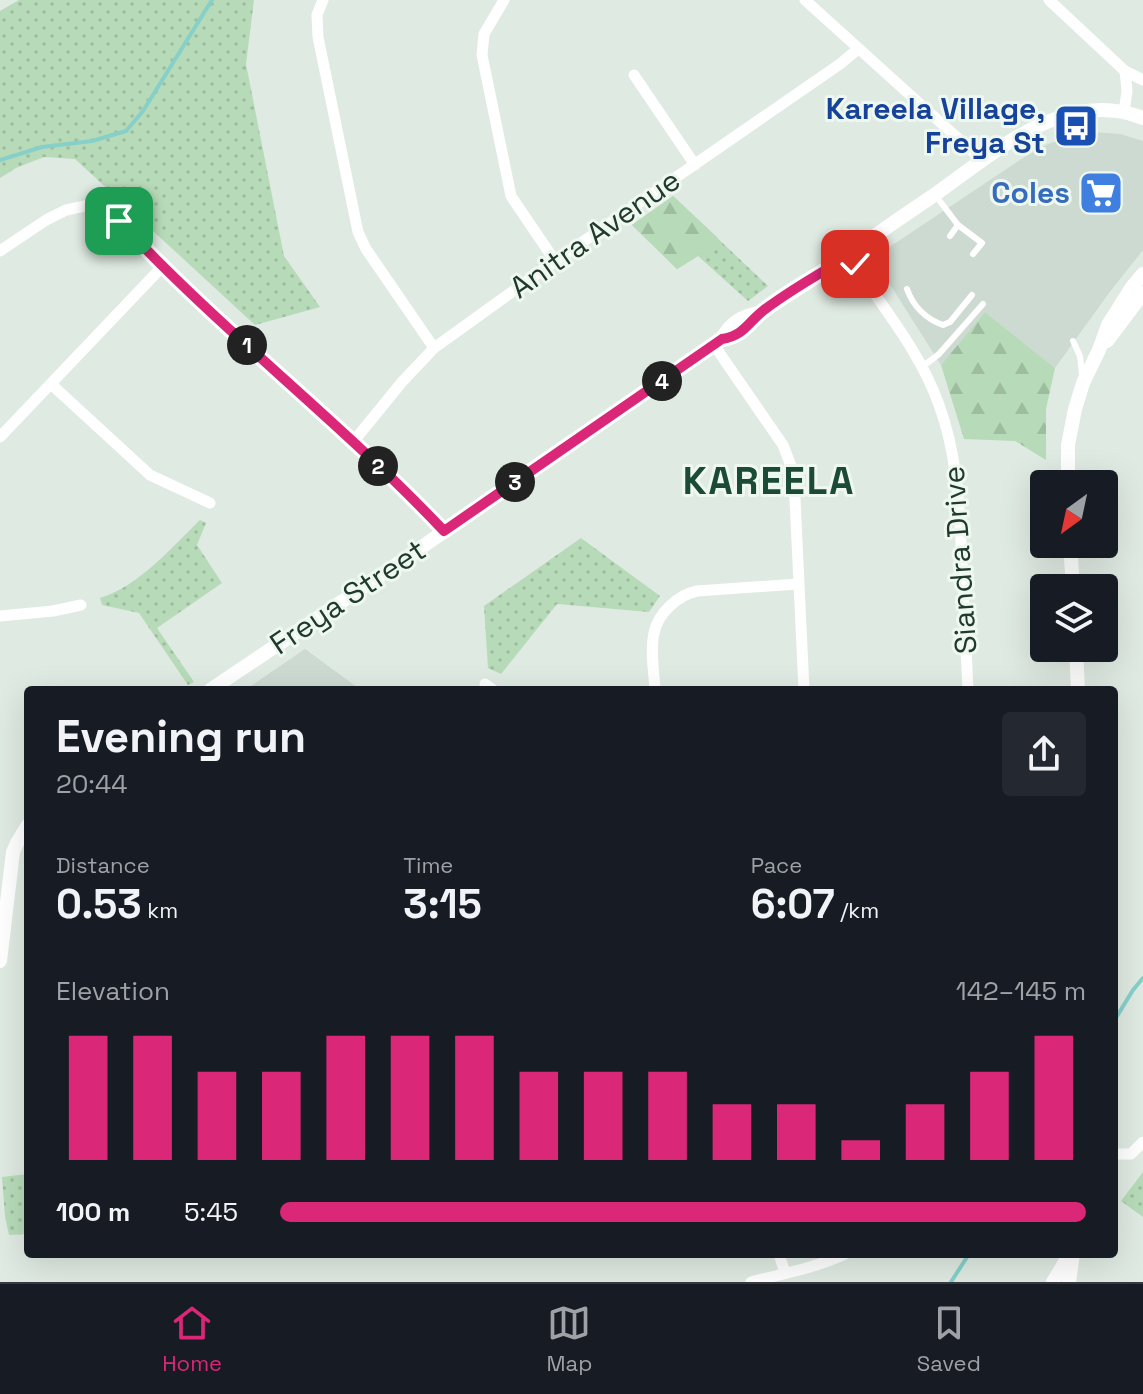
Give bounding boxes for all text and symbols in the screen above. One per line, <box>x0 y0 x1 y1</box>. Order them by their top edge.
place label: Kareela Village, Freya St <box>826 89 1045 162</box>
bus stop icon: Kareela Village, Freya St <box>1052 102 1100 150</box>
street label: Anitra Avenue <box>502 160 688 307</box>
supermarket icon: Coles <box>1077 169 1125 217</box>
place label: Coles <box>991 173 1070 212</box>
pin <box>85 187 153 255</box>
icon: arrive <box>97 199 141 243</box>
pin <box>821 230 889 298</box>
icon: check <box>833 242 877 286</box>
pin: 1 <box>227 325 267 365</box>
text: 1 <box>242 331 252 359</box>
pin: 4 <box>642 361 682 401</box>
text: 4 <box>655 367 669 395</box>
pin: 2 <box>358 446 398 486</box>
text: 2 <box>371 452 385 480</box>
district label: KAREELA <box>683 457 855 505</box>
pin: 3 <box>495 462 535 502</box>
street label: Siandra Drive <box>933 465 986 655</box>
text: 3 <box>508 468 522 496</box>
north arrow <box>1030 470 1118 558</box>
map controls <box>1030 470 1118 662</box>
street label: Freya Street <box>262 530 433 663</box>
button: layers <box>1030 574 1118 662</box>
text: Evening run <box>56 709 306 765</box>
button: share <box>1002 712 1086 796</box>
text: 20:44 <box>56 767 127 801</box>
text: Distance <box>56 851 150 879</box>
text: Time <box>403 851 453 879</box>
text: Pace <box>751 851 802 879</box>
text: 0.53 <box>56 879 142 930</box>
text: 3:15 <box>403 879 482 930</box>
text: 6:07 <box>751 879 835 930</box>
text: km <box>142 896 178 924</box>
text: /km <box>835 896 879 924</box>
text: Elevation <box>56 974 170 1008</box>
text: 142–145 m <box>956 974 1086 1008</box>
text: 100 m <box>56 1195 130 1229</box>
text: 5:45 <box>184 1195 238 1229</box>
tab: Home <box>162 1301 222 1377</box>
tab: Map <box>546 1301 592 1377</box>
tab: Saved <box>917 1301 981 1377</box>

